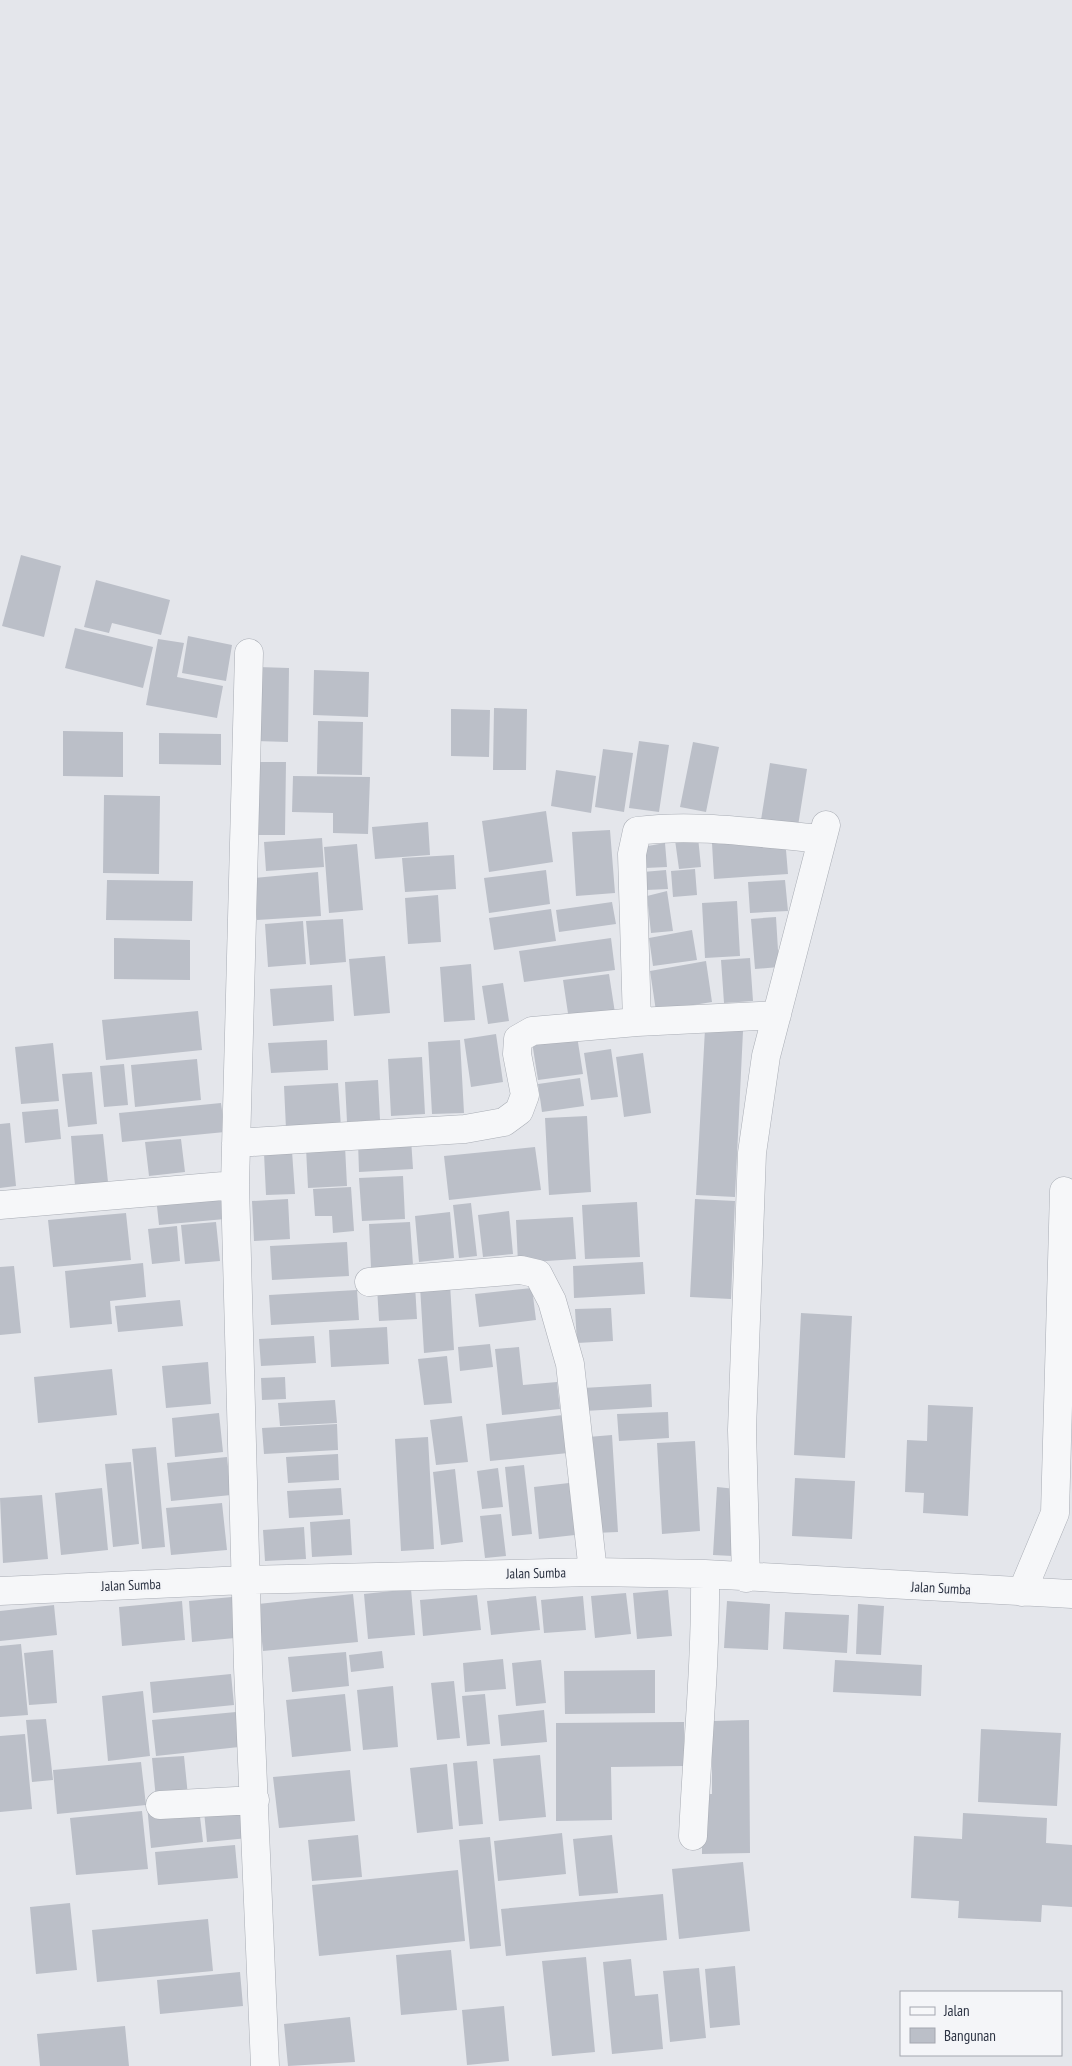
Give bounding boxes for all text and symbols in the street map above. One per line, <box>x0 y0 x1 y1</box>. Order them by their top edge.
street label: Jalan Sumba <box>505 1563 566 1583</box>
street label: Jalan Sumba <box>100 1575 161 1595</box>
street label: Jalan Sumba <box>910 1577 971 1599</box>
legend <box>900 1991 1062 2056</box>
text: Jalan <box>943 2001 970 2020</box>
text: Bangunan <box>944 2026 996 2045</box>

